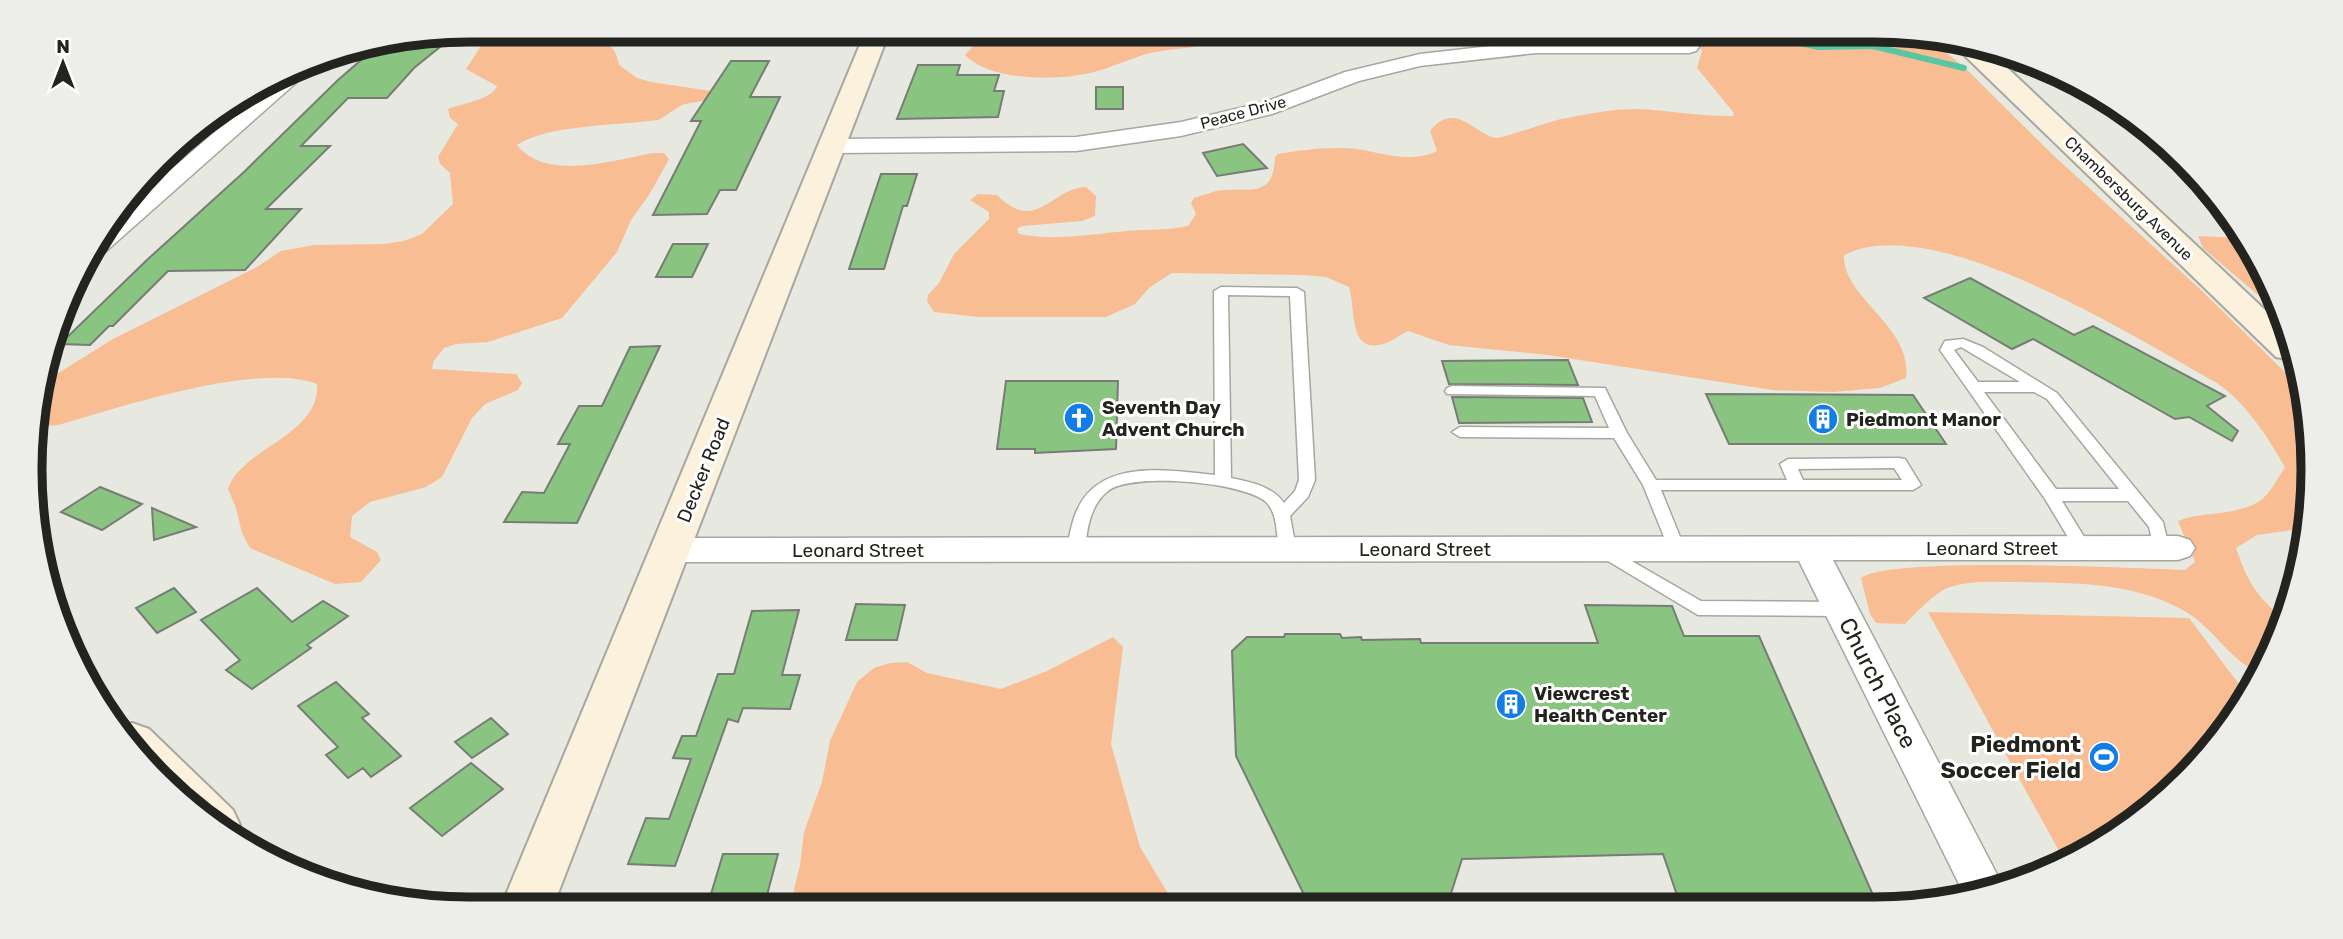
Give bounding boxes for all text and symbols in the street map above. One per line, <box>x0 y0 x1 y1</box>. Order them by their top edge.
north arrow <box>28 28 98 98</box>
text: N <box>56 35 70 58</box>
street label: Peace Drive <box>1198 92 1288 133</box>
street label: Chambersburg Avenue <box>2061 132 2197 264</box>
place label: Seventh Day Advent Church <box>1102 396 1245 441</box>
church icon: Seventh Day Advent Church <box>1062 401 1096 435</box>
building icon: Piedmont Manor <box>1806 402 1840 436</box>
place label: Piedmont Manor <box>1846 408 2001 431</box>
street label: Decker Road <box>672 415 735 526</box>
street label: Leonard Street <box>1926 537 2059 560</box>
street label: Leonard Street <box>1359 538 1492 561</box>
street label: Leonard Street <box>792 539 925 562</box>
street label: Church Place <box>1833 613 1923 753</box>
place label: Viewcrest Health Center <box>1534 682 1667 727</box>
building icon: Viewcrest Health Center <box>1494 687 1528 721</box>
place label: Piedmont Soccer Field <box>1940 730 2081 784</box>
sports icon: Piedmont Soccer Field <box>2087 740 2121 774</box>

